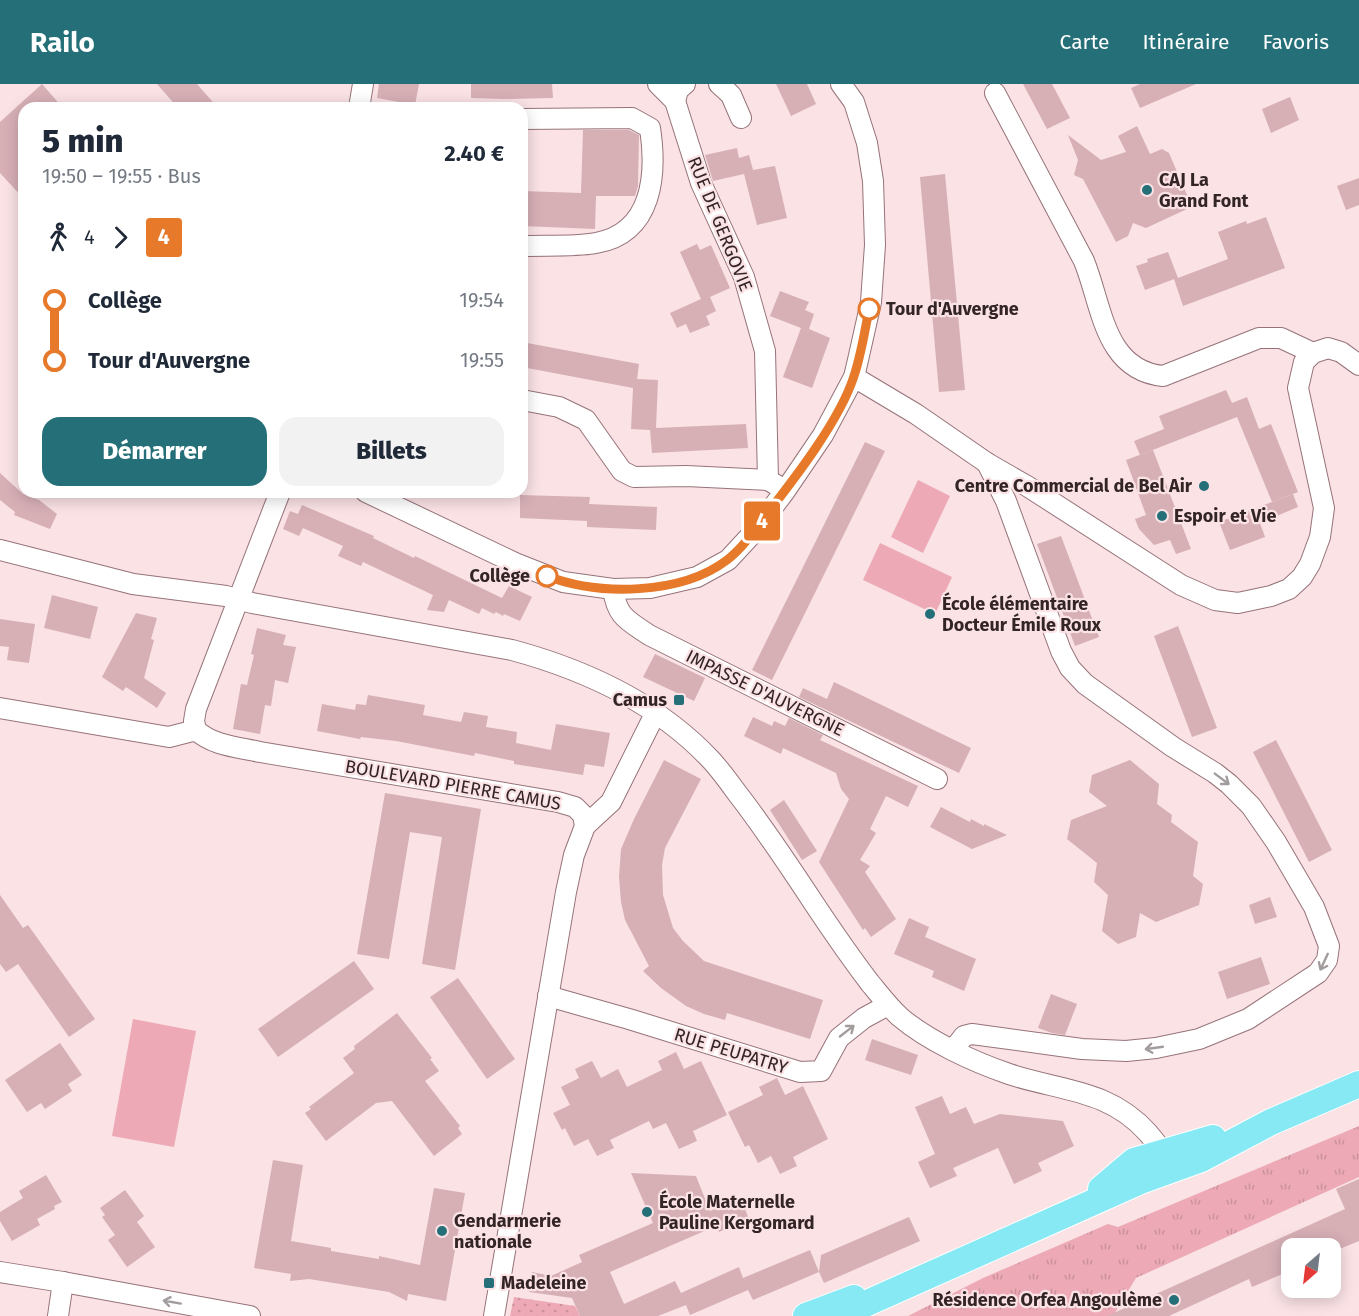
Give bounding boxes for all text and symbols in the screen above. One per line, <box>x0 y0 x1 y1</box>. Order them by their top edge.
text: Railo <box>30 26 95 59</box>
text: Carte <box>1060 29 1109 55</box>
text: Itinéraire <box>1142 29 1229 55</box>
text: Favoris <box>1262 29 1329 55</box>
text: 5 min <box>42 121 124 161</box>
text: 2.40 € <box>444 140 504 167</box>
street label: RUE DE GERGOVIE <box>683 153 757 295</box>
text: 19:50 – 19:55 · Bus <box>42 164 201 188</box>
place label: CAJ La Grand Font <box>1159 169 1250 212</box>
marker: CAJ La Grand Font <box>1140 183 1154 197</box>
icon: walk <box>42 221 75 254</box>
icon: forward <box>104 221 137 254</box>
text: 4 <box>158 224 170 250</box>
text: 4 <box>84 225 95 249</box>
text: Collège <box>88 287 162 314</box>
text: 19:54 <box>459 288 504 312</box>
marker: Tour d'Auvergne <box>858 298 880 320</box>
place label: Tour d'Auvergne <box>886 298 1019 320</box>
text: Tour d'Auvergne <box>88 347 250 374</box>
text: 19:55 <box>460 348 504 372</box>
button: Démarrer <box>42 417 267 486</box>
button: Billets <box>279 417 504 486</box>
place label: Centre Commercial de Bel Air <box>955 475 1193 497</box>
marker: Centre Commercial de Bel Air <box>1197 479 1211 493</box>
line badge: 4 <box>742 502 782 540</box>
place label: Espoir et Vie <box>1174 505 1276 527</box>
text: 4 <box>756 508 768 534</box>
marker: Espoir et Vie <box>1155 509 1169 523</box>
place label: Collège <box>470 565 530 587</box>
marker: Collège <box>536 565 558 587</box>
place label: École élémentaire Docteur Émile Roux <box>942 592 1102 636</box>
marker: École élémentaire Docteur Émile Roux <box>923 607 937 621</box>
street label: IMPASSE D'AUVERGNE <box>682 645 848 741</box>
place label: Camus <box>613 689 667 711</box>
marker: Camus <box>672 693 686 707</box>
street label: BOULEVARD PIERRE CAMUS <box>343 755 563 815</box>
one-way arrow <box>1214 772 1230 785</box>
one-way arrow <box>1317 953 1329 971</box>
street label: RUE PEUPATRY <box>672 1023 790 1079</box>
one-way arrow <box>839 1025 855 1038</box>
one-way arrow <box>1145 1042 1165 1053</box>
place label: École Maternelle Pauline Kergomard <box>659 1190 815 1234</box>
marker: École Maternelle Pauline Kergomard <box>640 1205 654 1219</box>
place label: Gendarmerie nationale <box>454 1210 561 1253</box>
marker: Gendarmerie nationale <box>435 1224 449 1238</box>
north arrow <box>1281 1238 1341 1298</box>
map controls <box>1281 1238 1341 1298</box>
place label: Madeleine <box>501 1272 586 1294</box>
marker: Madeleine <box>482 1276 496 1290</box>
place label: Résidence Orfea Angoulème <box>932 1289 1162 1311</box>
marker: Résidence Orfea Angoulème <box>1167 1293 1181 1307</box>
one-way arrow <box>162 1296 182 1307</box>

